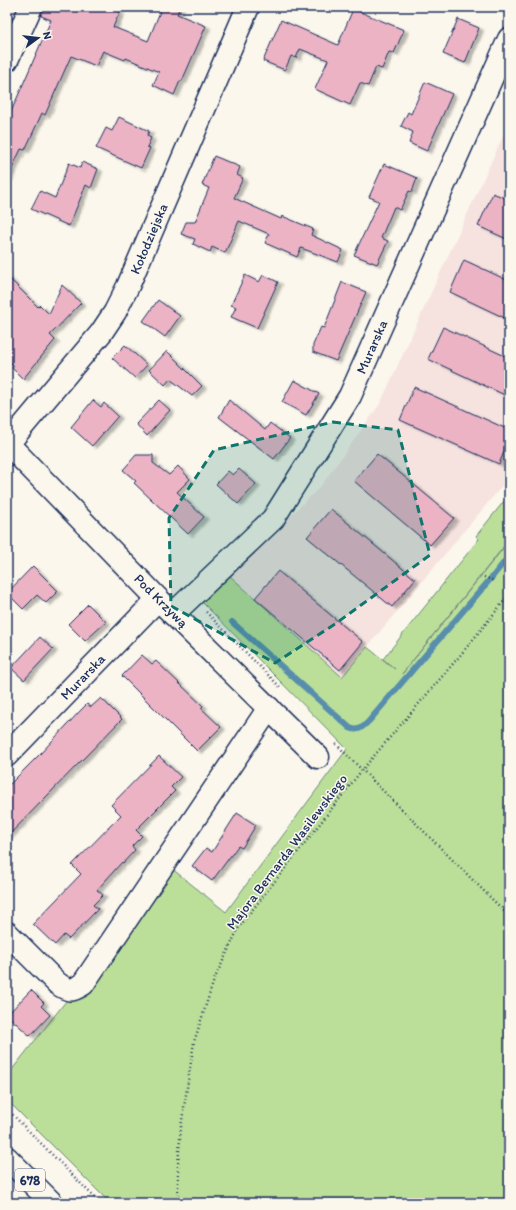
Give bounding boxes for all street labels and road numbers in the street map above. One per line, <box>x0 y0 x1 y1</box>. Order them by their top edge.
street label: Kołodziejska <box>126 201 172 277</box>
street label: Murarska <box>353 317 392 377</box>
street label: Pod Krzywą <box>130 570 192 632</box>
street label: Murarska <box>57 650 110 704</box>
street label: Majora Bernarda Wasilewskiego <box>223 771 351 933</box>
road number: 678 <box>15 1169 45 1191</box>

